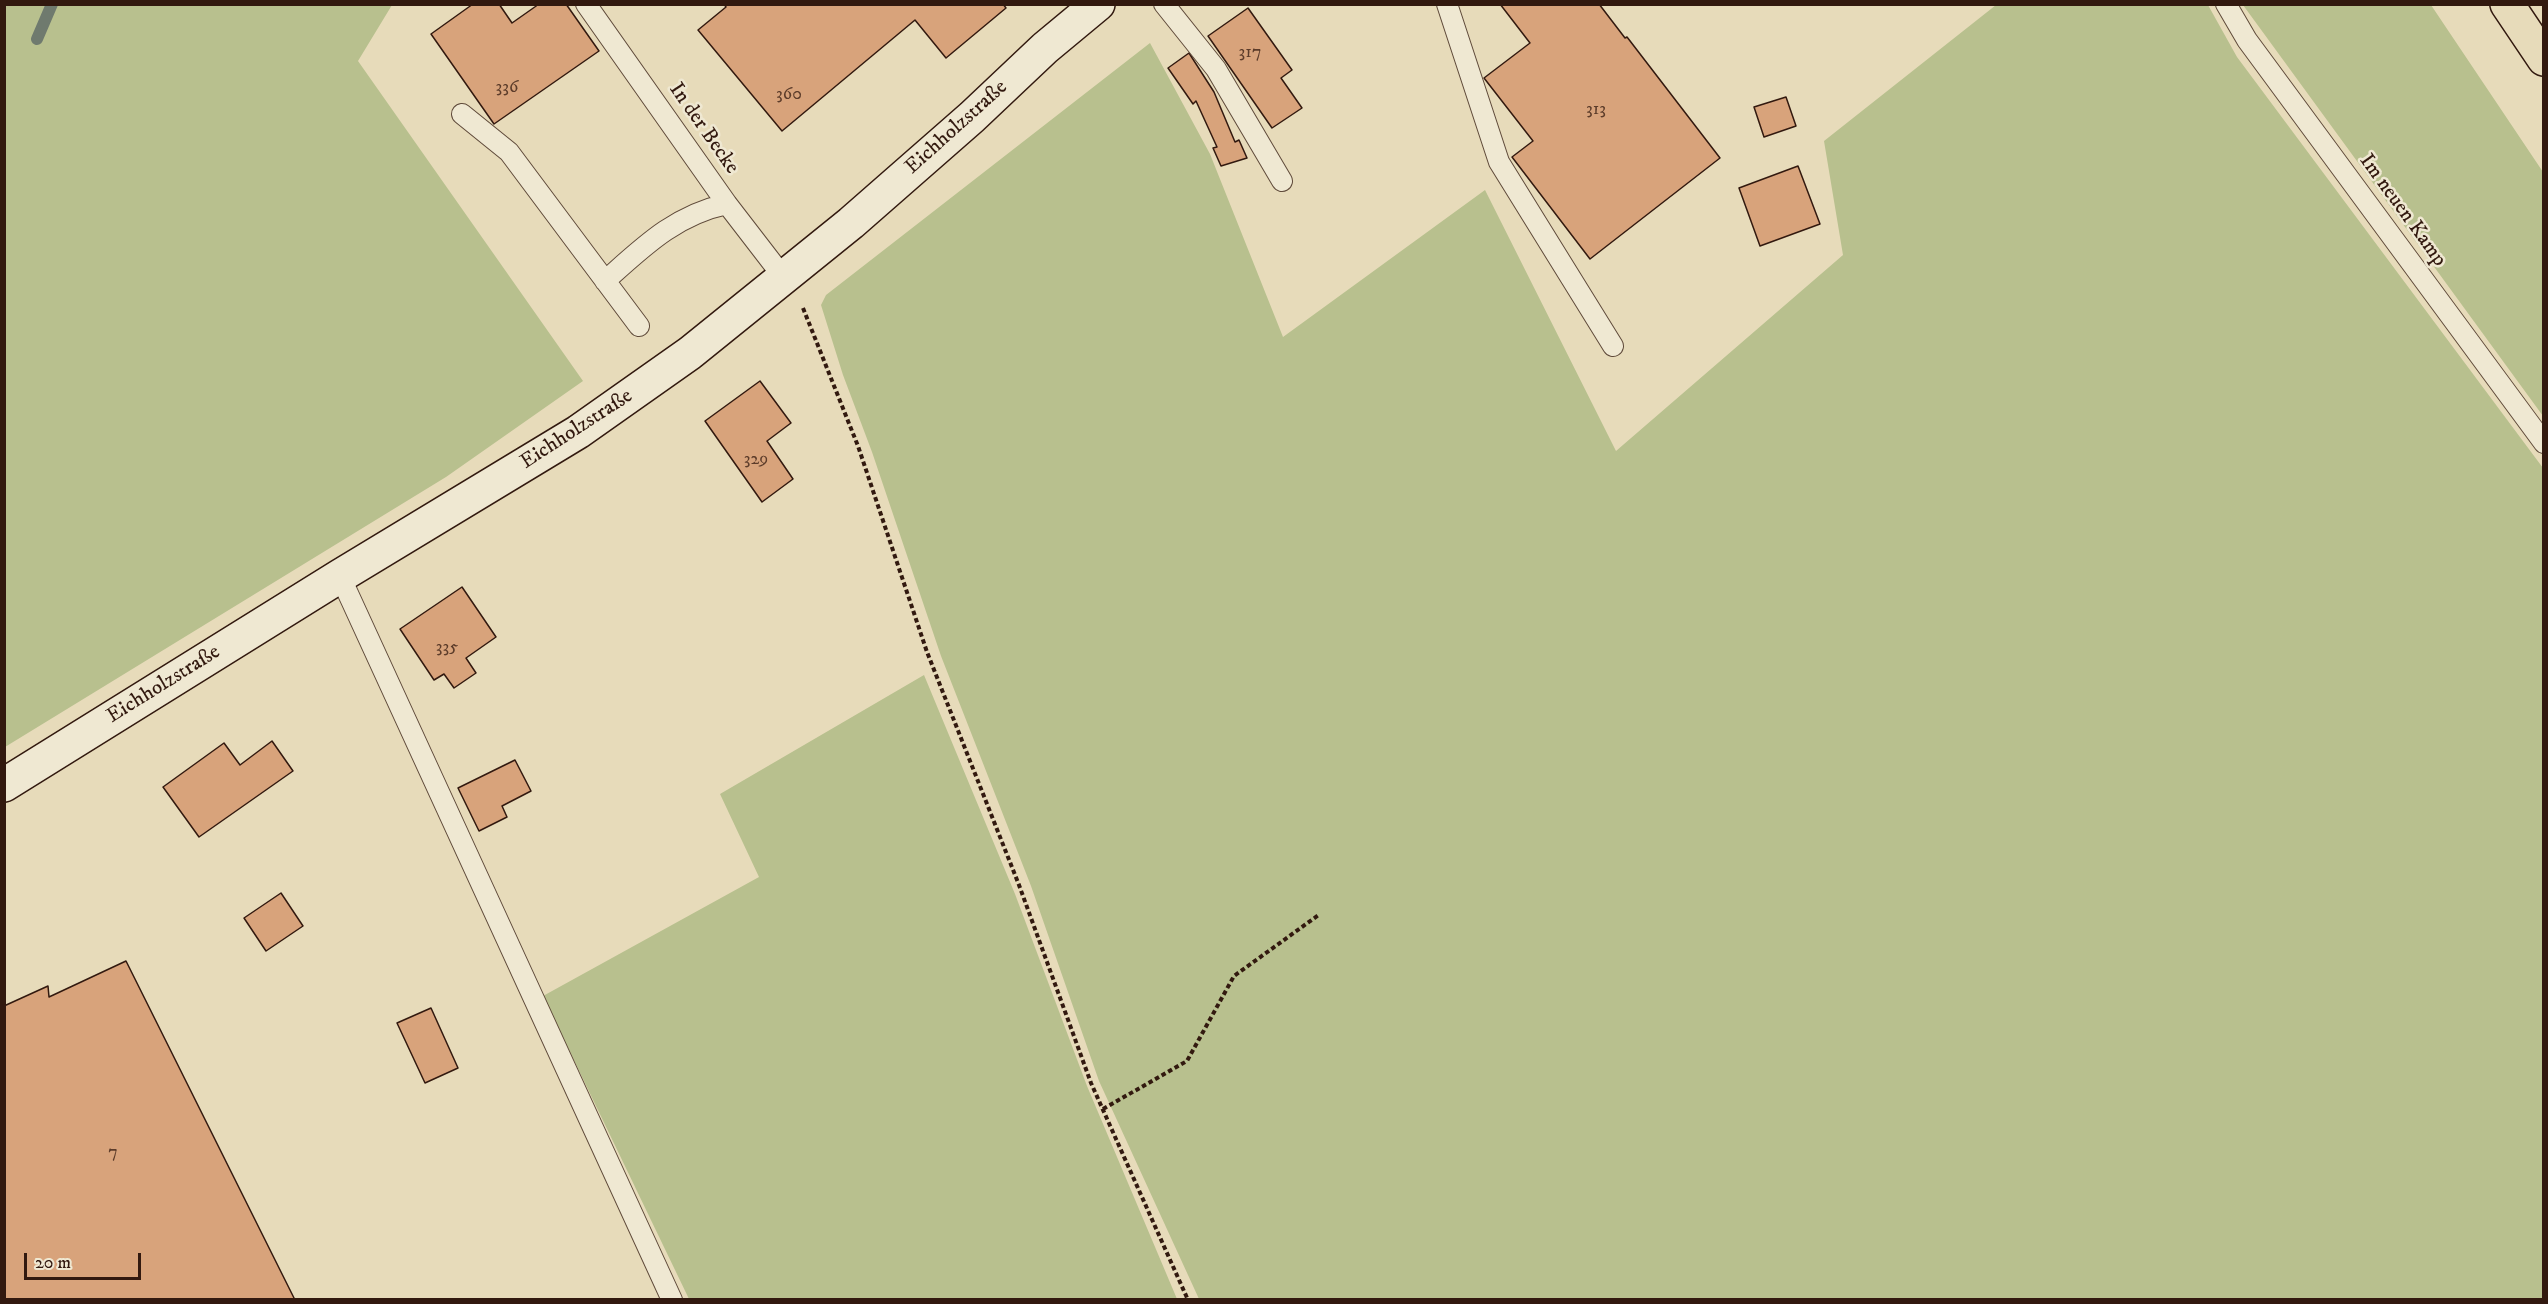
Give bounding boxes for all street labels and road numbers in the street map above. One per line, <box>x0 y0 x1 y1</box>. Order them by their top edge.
street label: Eichholzstraße <box>901 76 1013 180</box>
street label: In der Becke <box>662 79 744 179</box>
street label: Im neuen Kamp <box>2353 150 2451 272</box>
street label: Eichholzstraße <box>516 384 638 476</box>
street label: Eichholzstraße <box>103 640 225 730</box>

